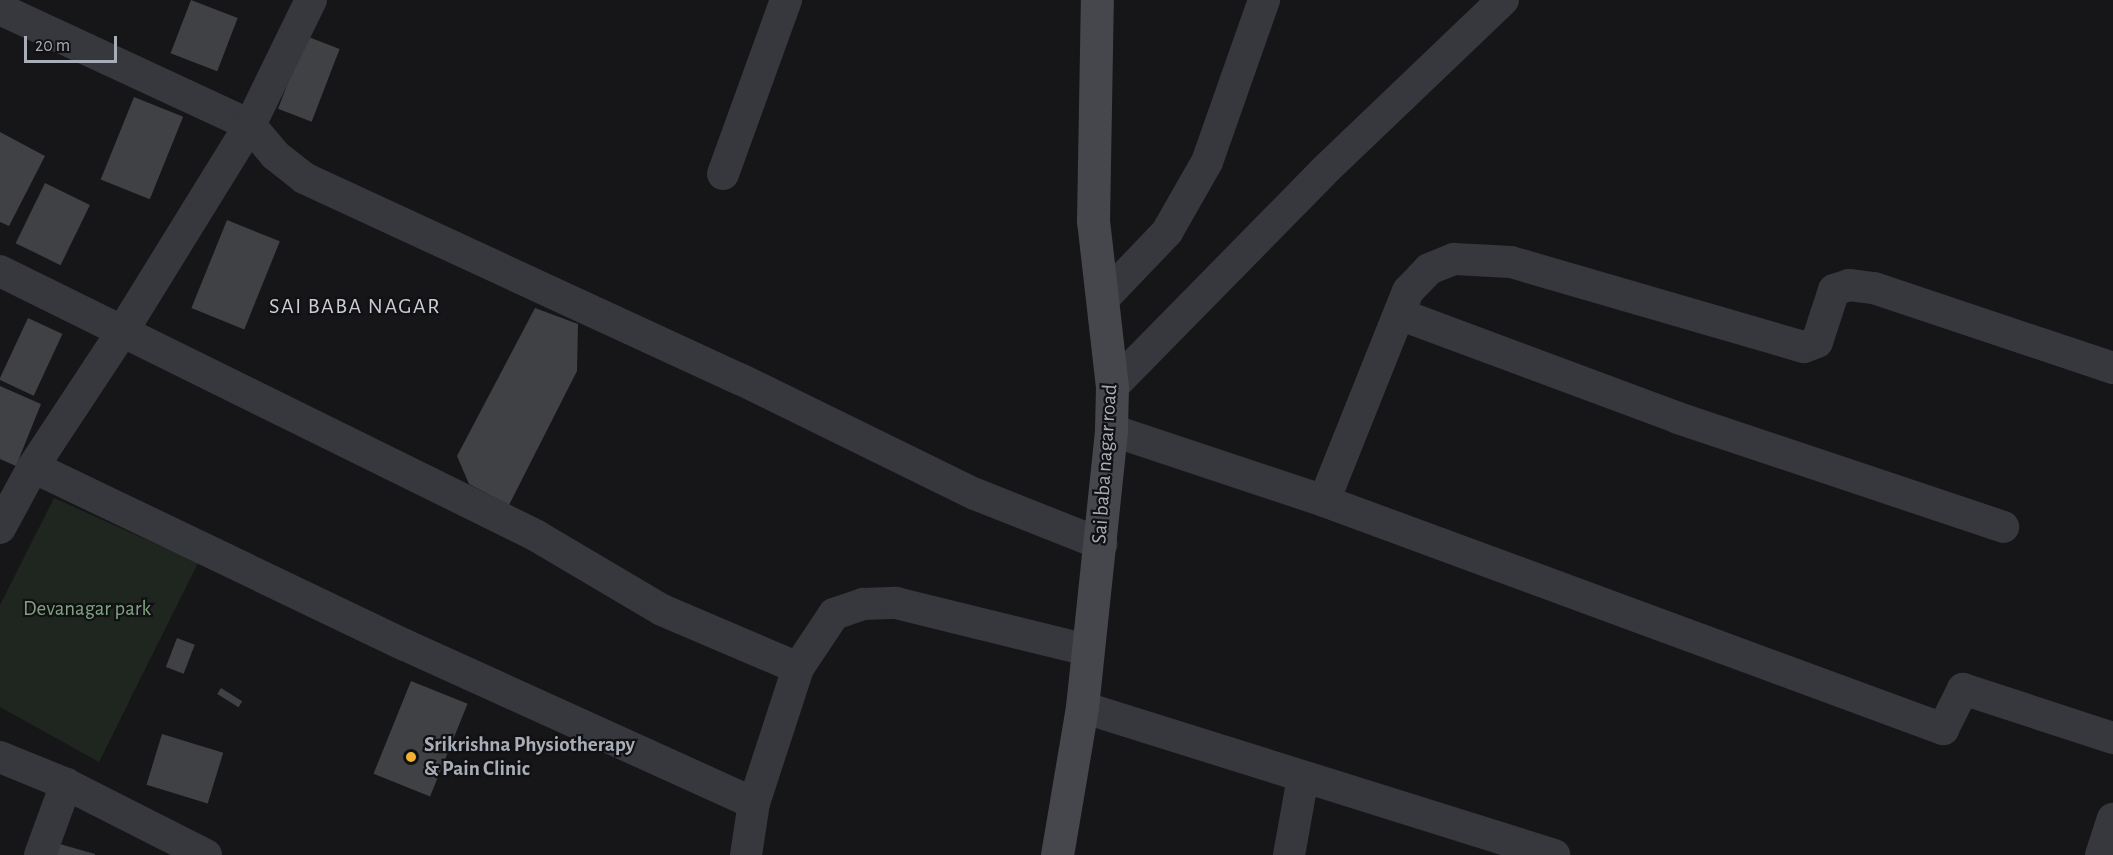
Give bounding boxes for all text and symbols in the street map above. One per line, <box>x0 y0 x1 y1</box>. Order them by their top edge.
scale bar <box>27 24 120 62</box>
text: 20 m <box>35 37 70 55</box>
district label: SAI BABA NAGAR <box>269 294 441 320</box>
street label: Sai baba nagar road <box>1087 383 1123 545</box>
park label: Devanagar park <box>23 596 151 622</box>
place label: Srikrishna Physiotherapy & Pain Clinic <box>424 732 635 782</box>
marker: Srikrishna Physiotherapy & Pain Clinic <box>402 748 420 766</box>

